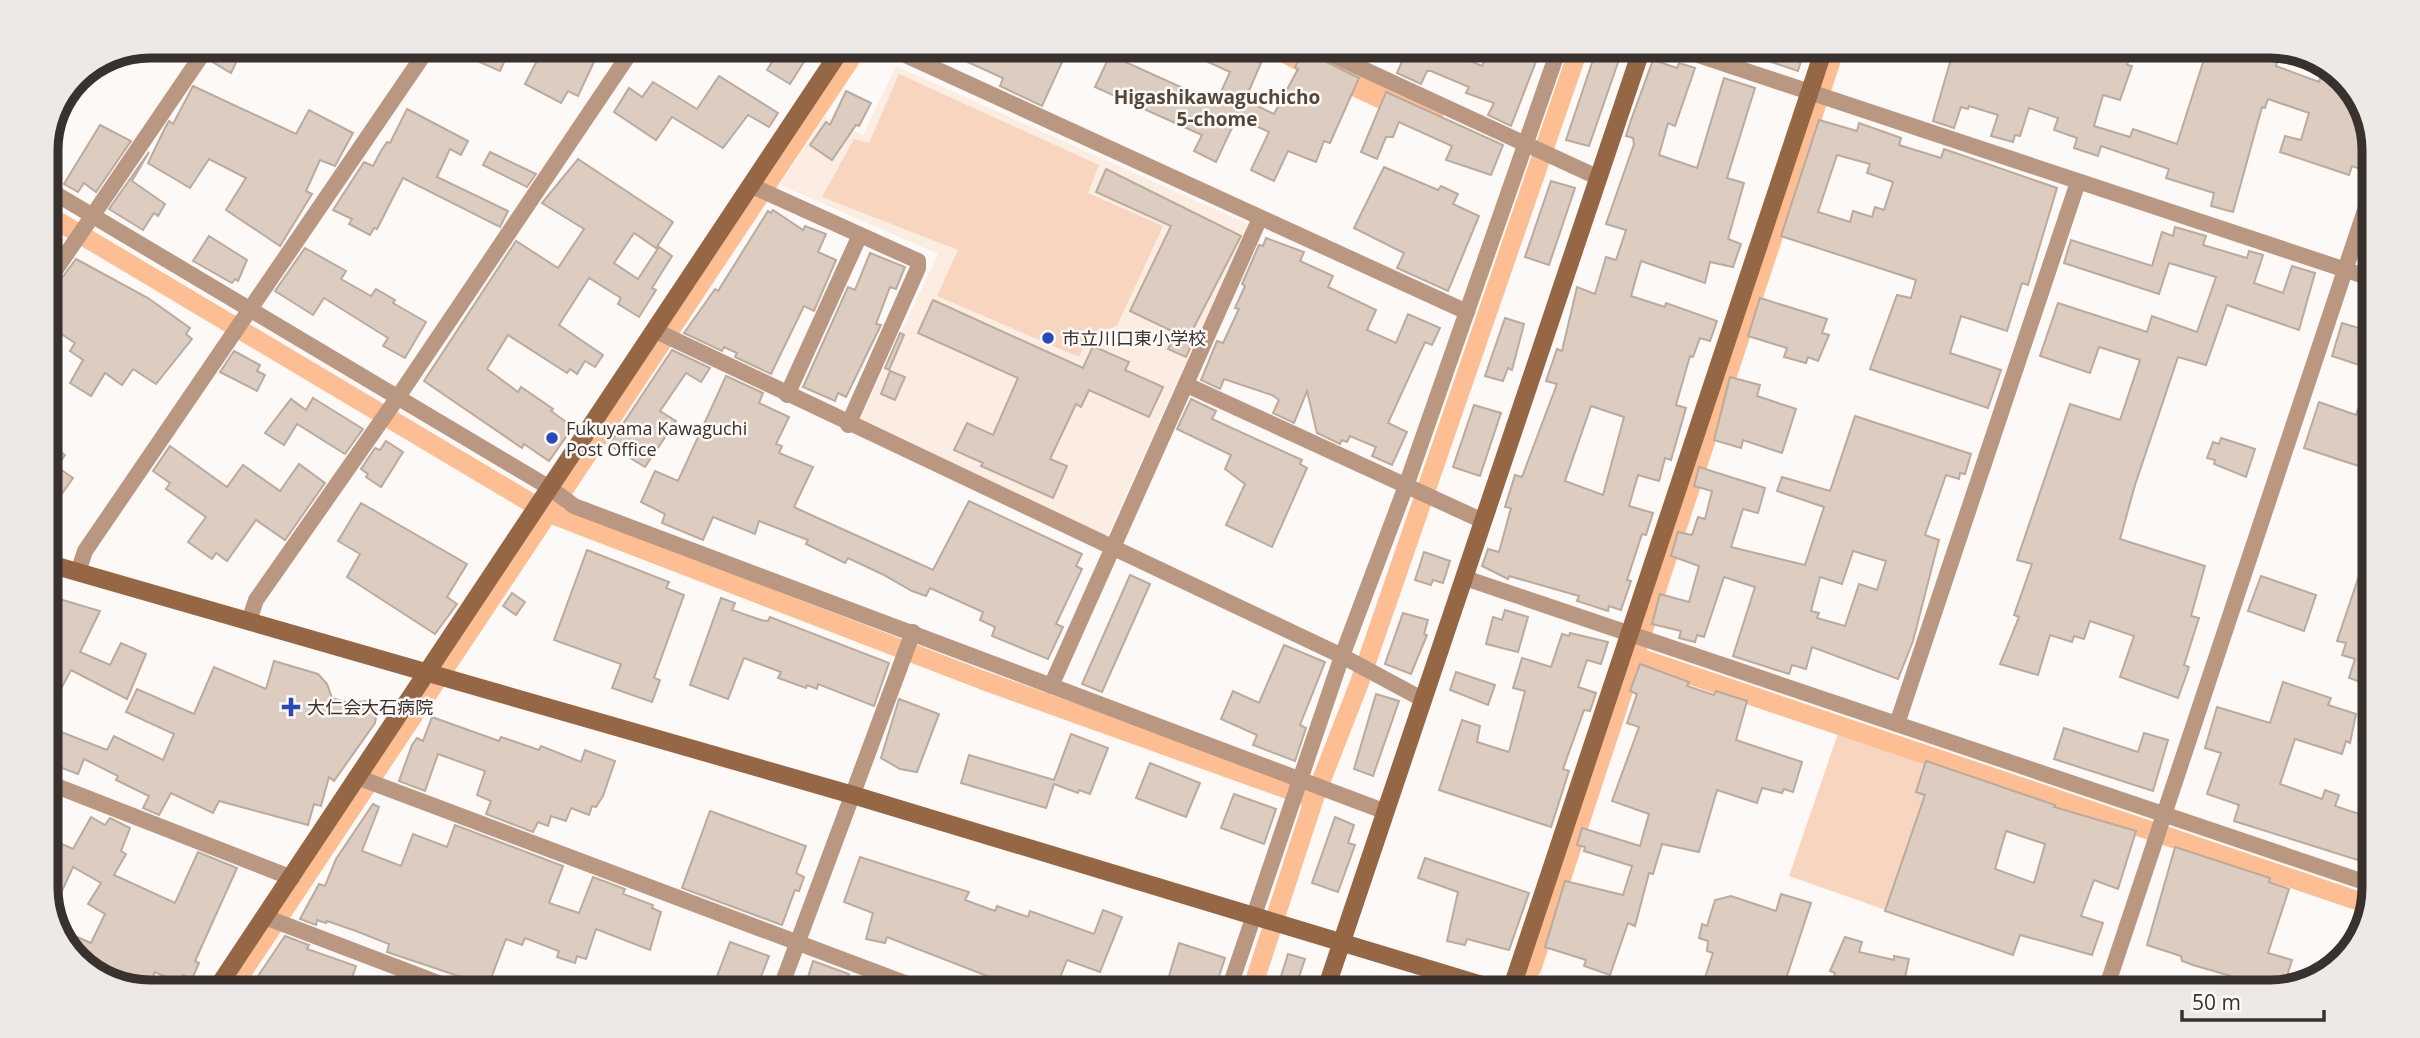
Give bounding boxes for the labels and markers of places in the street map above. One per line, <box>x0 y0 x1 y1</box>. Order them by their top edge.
place label: 市立川口東小学校 <box>1062 326 1206 350</box>
marker: 市立川口東小学校 <box>1040 330 1056 346</box>
place label: Fukuyama Kawaguchi Post Office <box>566 416 747 461</box>
marker: Fukuyama Kawaguchi Post Office <box>544 430 560 446</box>
place label: 大仁会大石病院 <box>307 695 433 719</box>
marker: 大仁会大石病院 <box>281 697 301 717</box>

